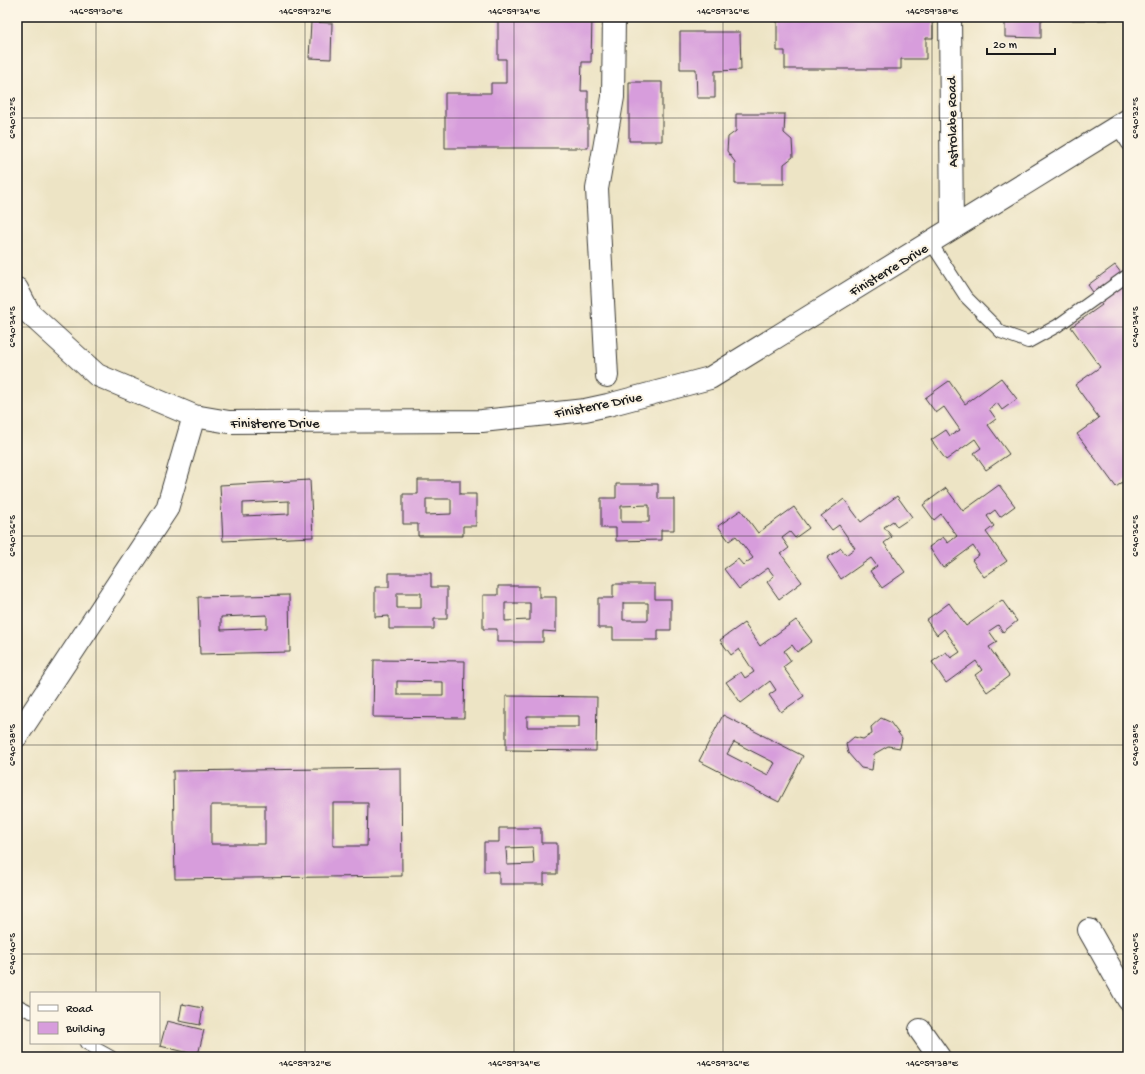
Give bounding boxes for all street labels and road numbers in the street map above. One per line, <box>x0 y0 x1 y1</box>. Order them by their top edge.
street label: Astrolabe Road <box>944 75 963 167</box>
street label: Finisterre Drive <box>846 241 932 302</box>
street label: Finisterre Drive <box>552 389 645 423</box>
street label: Finisterre Drive <box>230 416 320 433</box>

